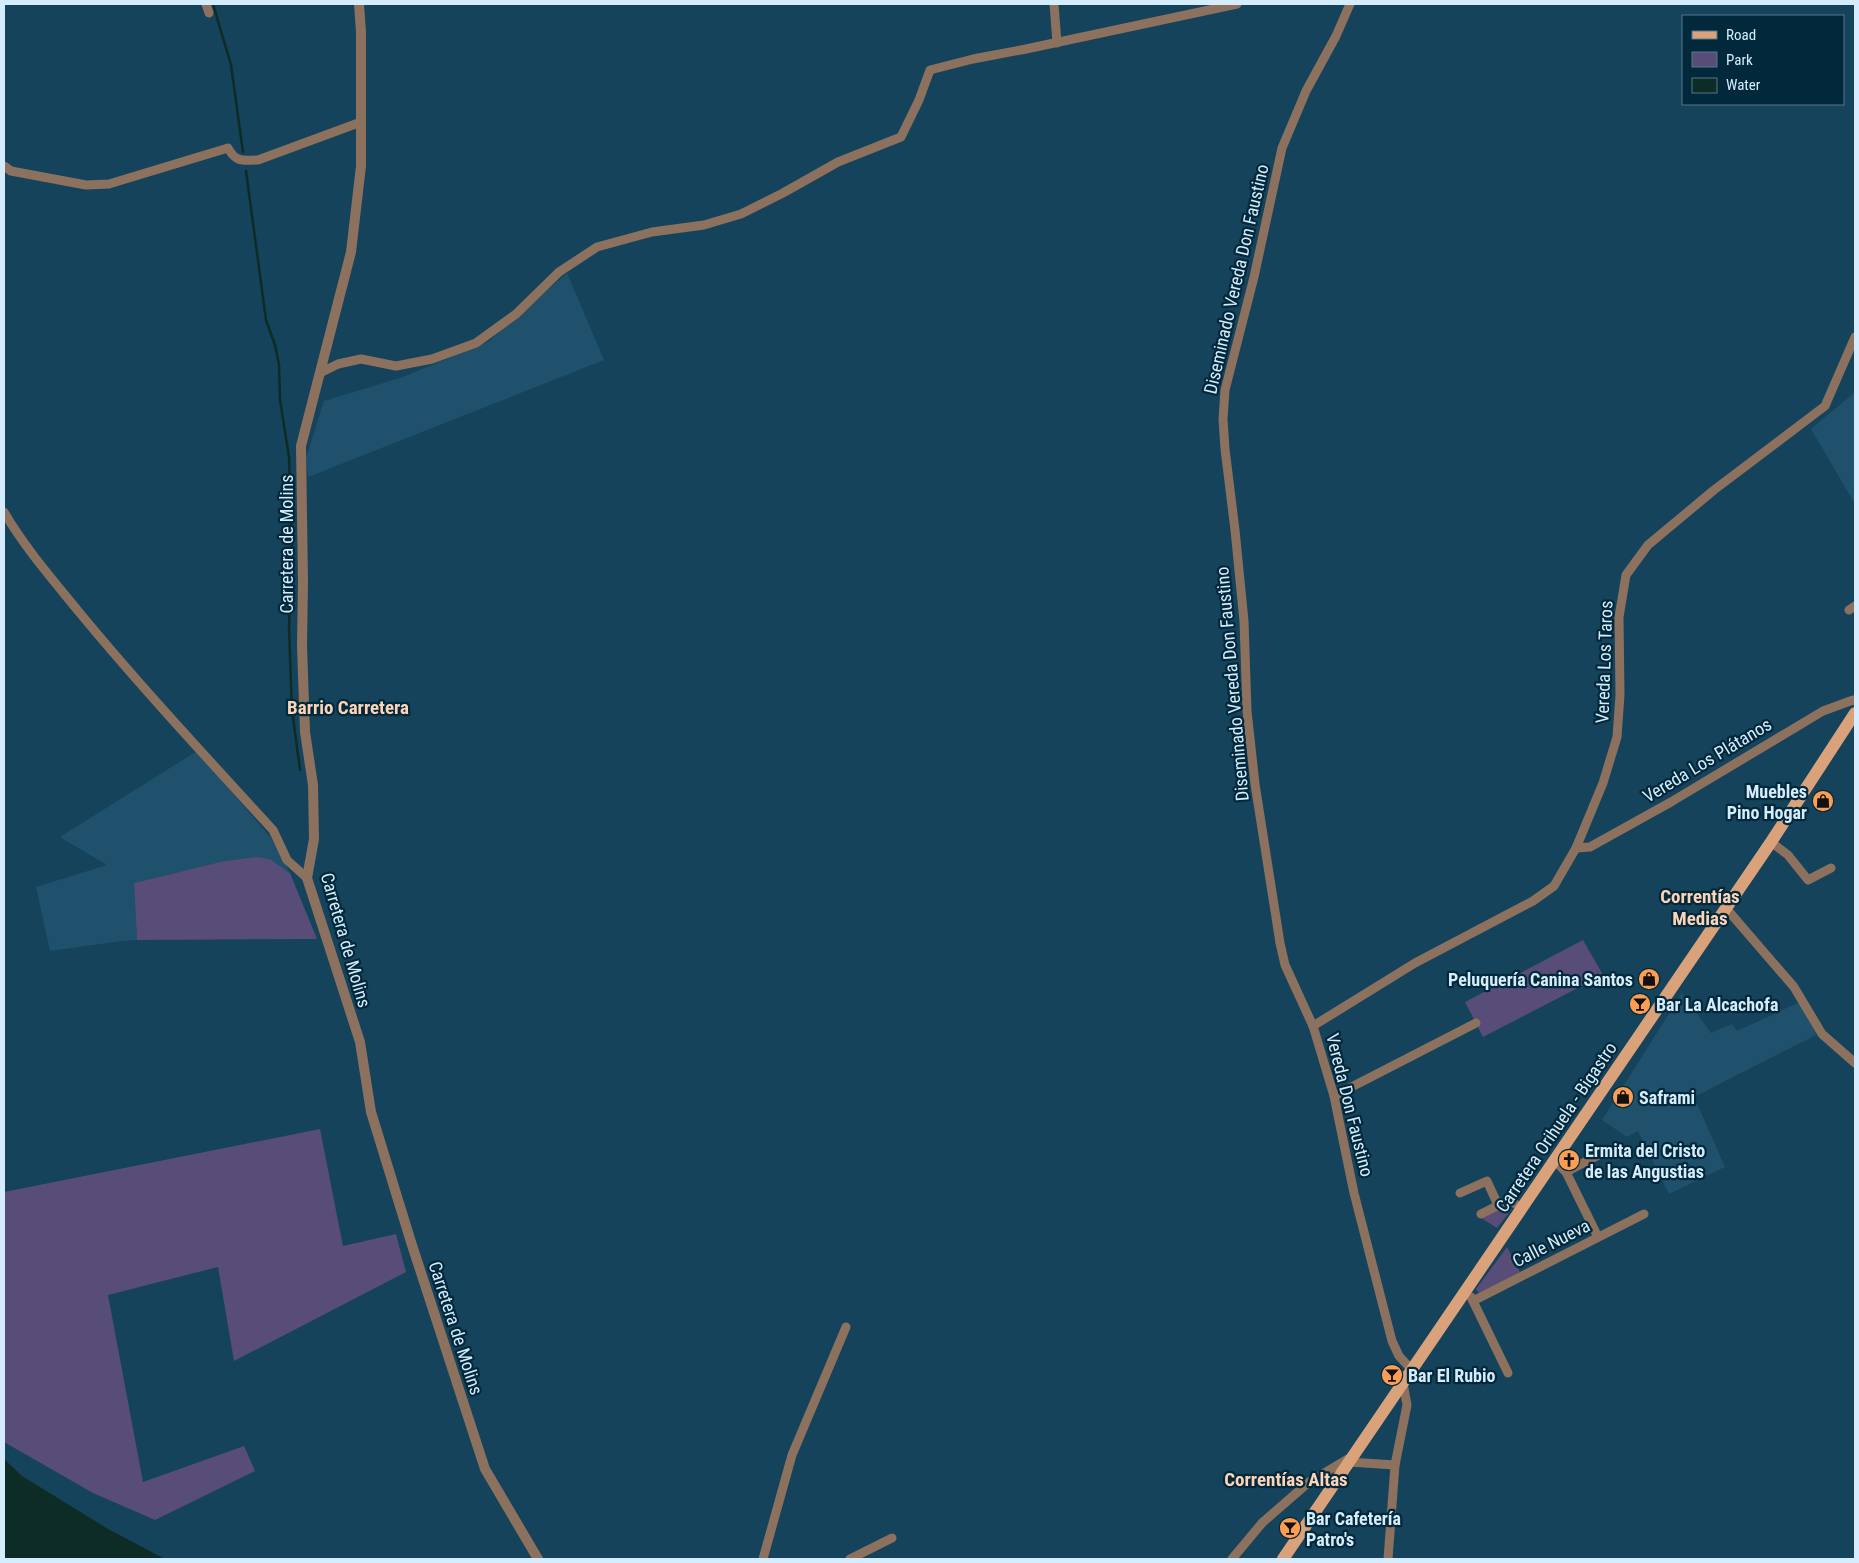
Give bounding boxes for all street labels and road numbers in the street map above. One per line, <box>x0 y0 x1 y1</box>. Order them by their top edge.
street label: Diseminado Vereda Don Faustino <box>1199 162 1273 396</box>
street label: Carretera de Molins <box>276 474 297 614</box>
street label: Diseminado Vereda Don Faustino <box>1211 566 1253 802</box>
street label: Vereda Los Taros <box>1591 600 1617 724</box>
street label: Vereda Los Plátanos <box>1639 713 1775 807</box>
street label: Carretera de Molins <box>317 870 375 1010</box>
street label: Vereda Don Faustino <box>1322 1031 1378 1179</box>
street label: Carretera Orihuela - Bigastro <box>1491 1038 1621 1216</box>
street label: Calle Nueva <box>1509 1215 1593 1271</box>
street label: Carretera de Molins <box>425 1259 487 1397</box>

